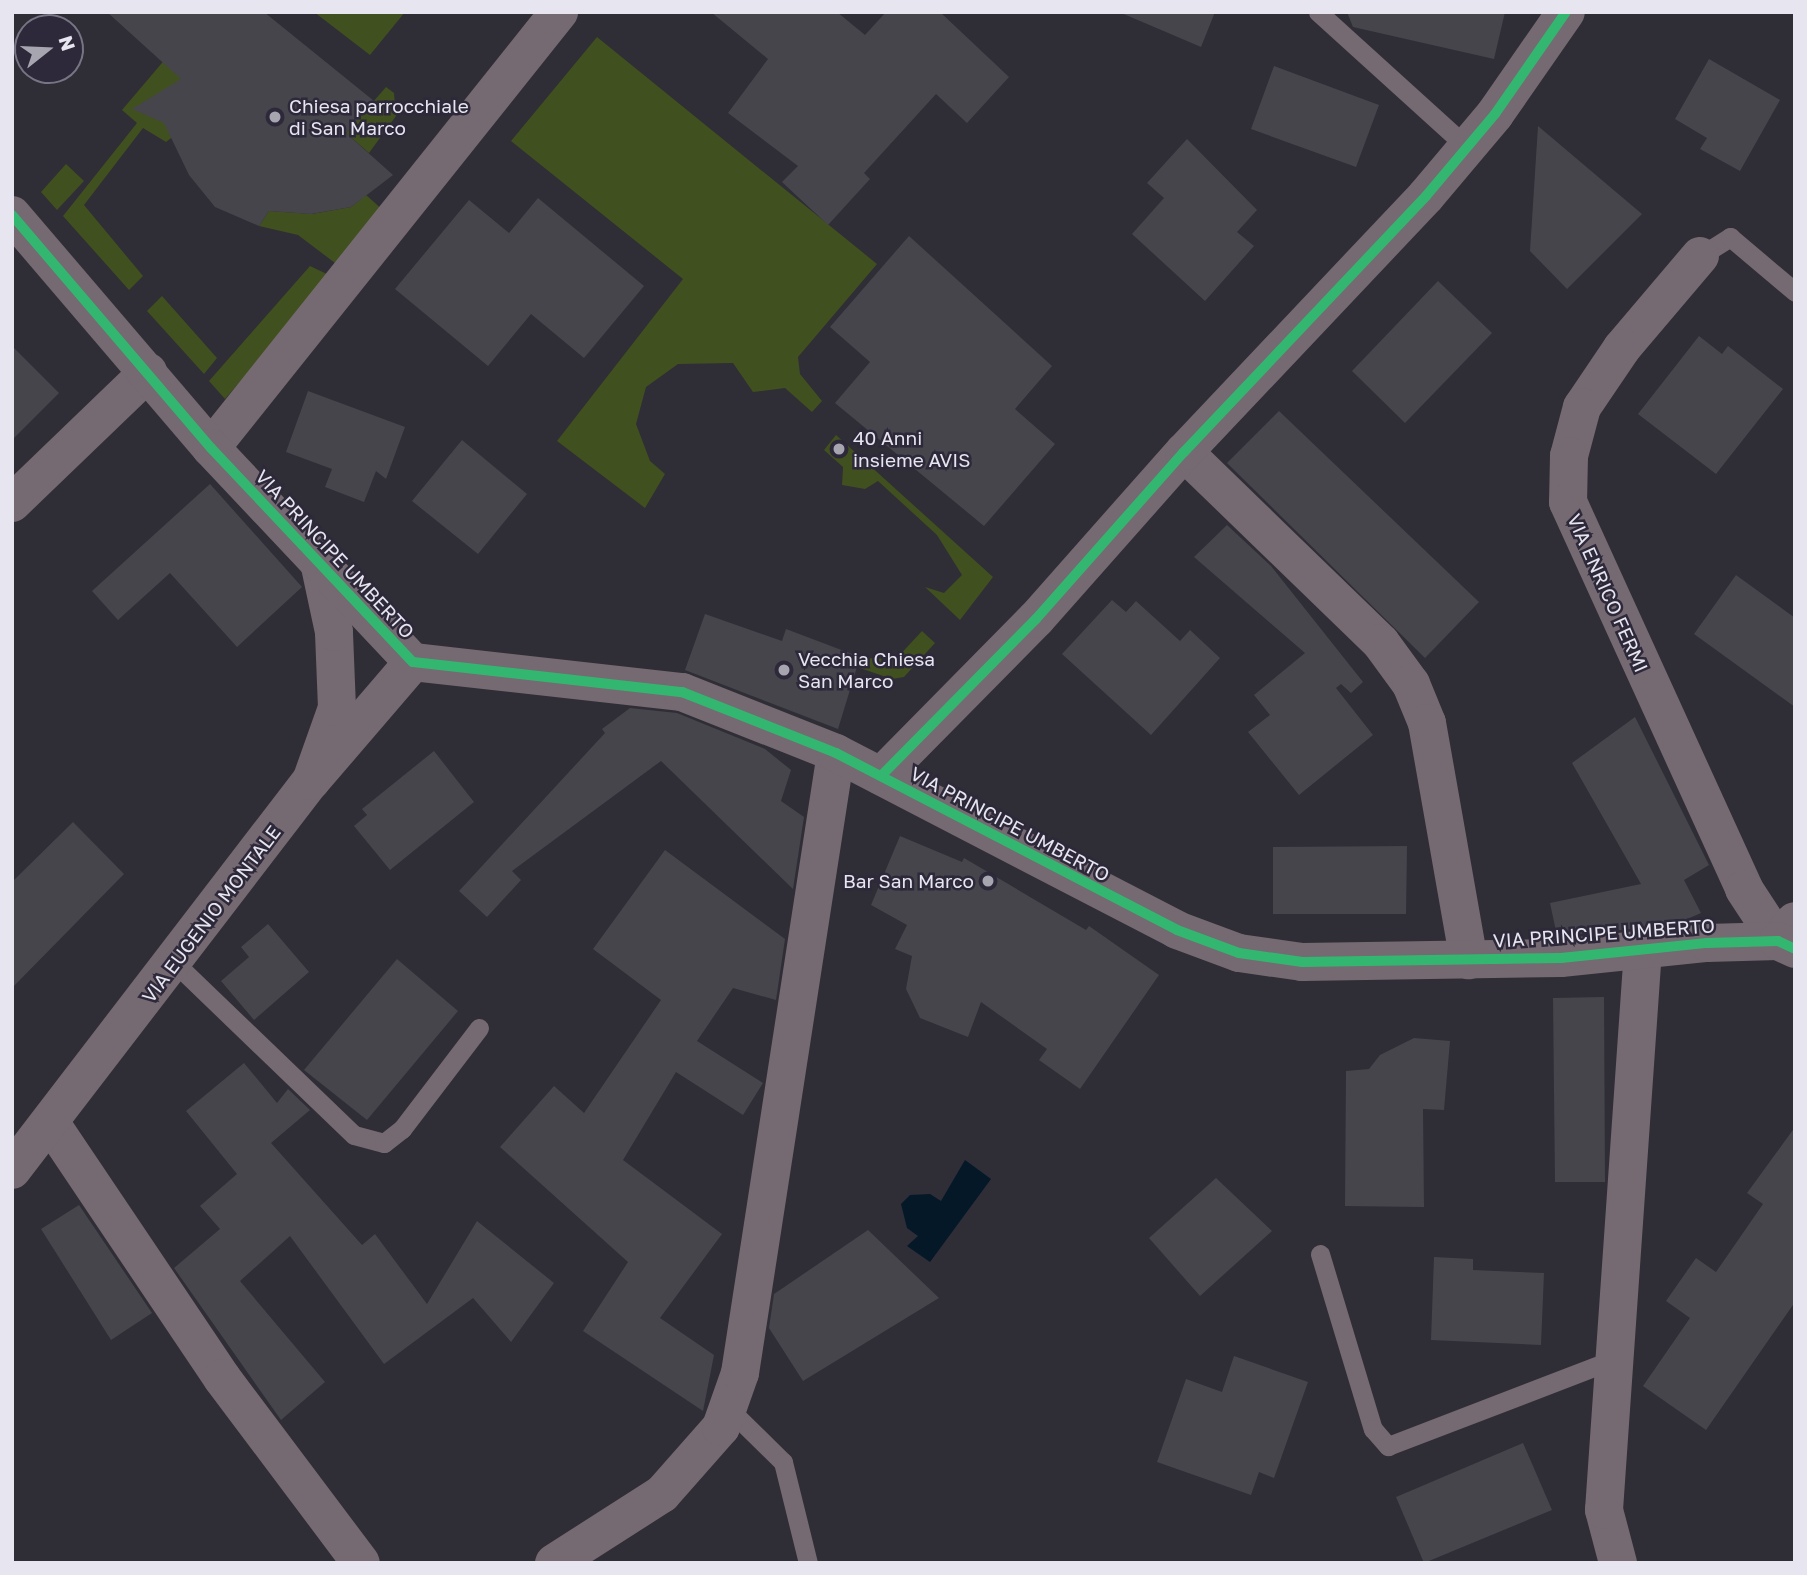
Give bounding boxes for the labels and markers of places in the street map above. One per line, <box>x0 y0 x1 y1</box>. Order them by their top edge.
place label: Chiesa parrocchiale di San Marco <box>289 95 469 139</box>
marker: Chiesa parrocchiale di San Marco <box>267 109 283 125</box>
place label: 40 Anni insieme AVIS <box>853 427 970 471</box>
marker: 40 Anni insieme AVIS <box>831 441 847 457</box>
place label: Vecchia Chiesa San Marco <box>798 648 935 692</box>
marker: Vecchia Chiesa San Marco <box>776 662 792 678</box>
place label: Bar San Marco <box>843 870 974 892</box>
marker: Bar San Marco <box>980 873 996 889</box>

